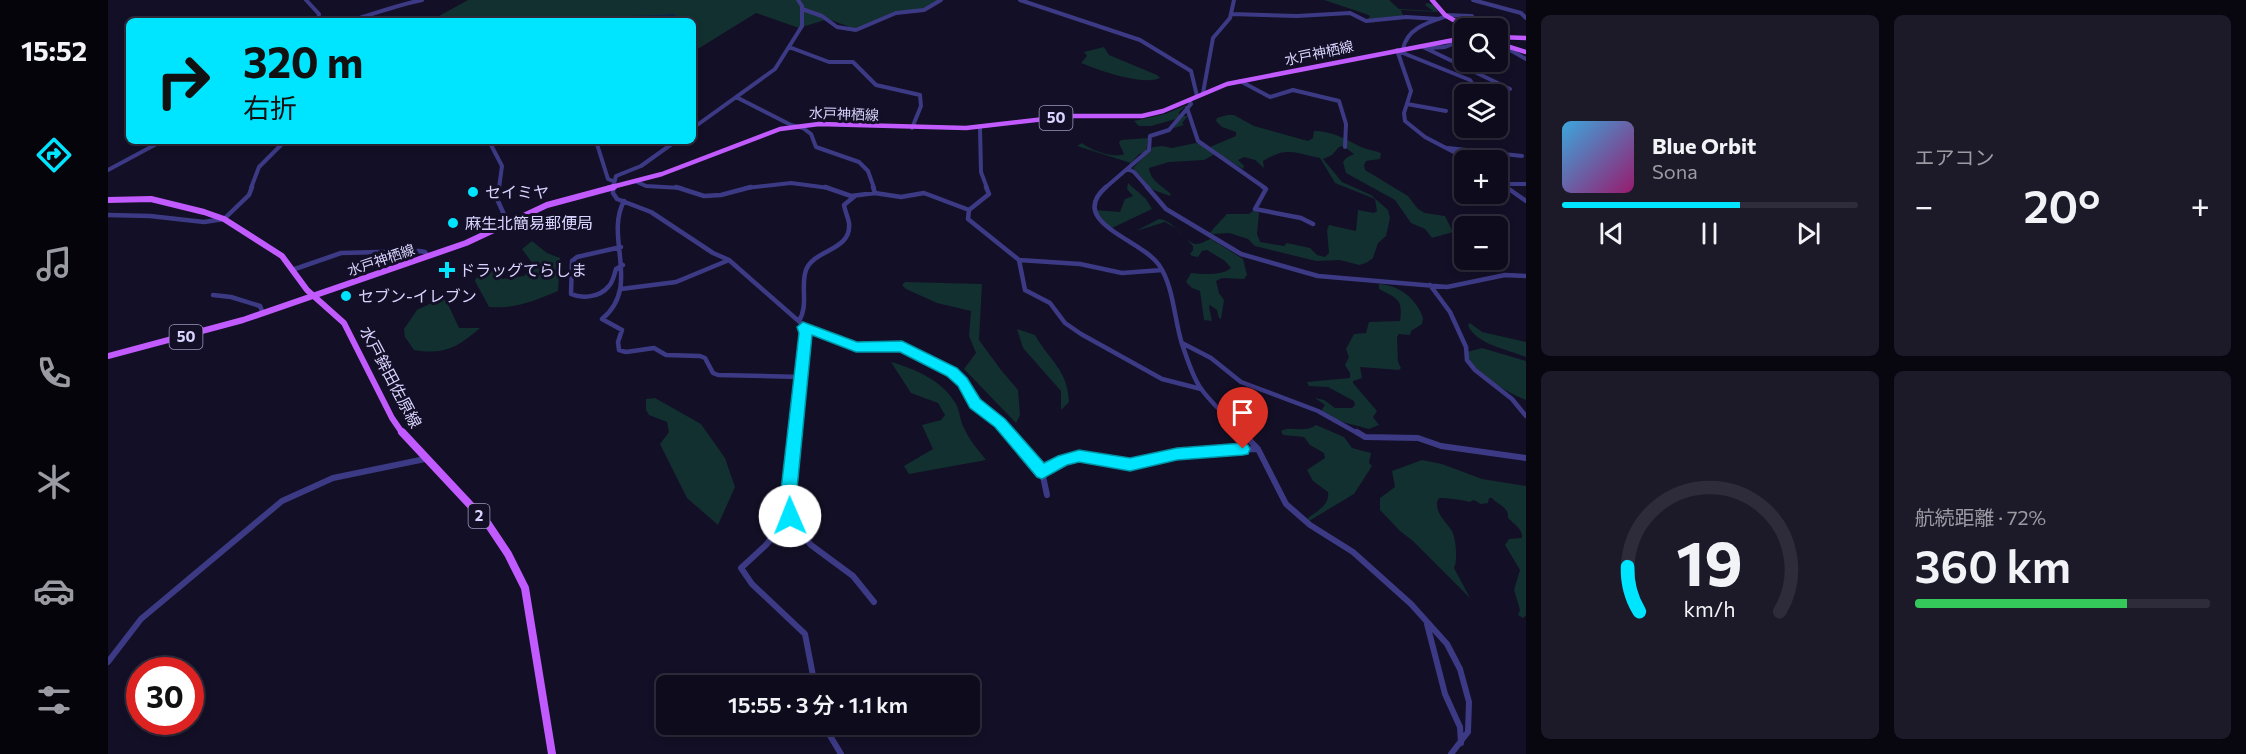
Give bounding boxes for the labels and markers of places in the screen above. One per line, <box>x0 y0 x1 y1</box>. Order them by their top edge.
place label: セイミヤ <box>485 182 549 201</box>
marker: セイミヤ <box>466 185 480 199</box>
place label: 麻生北簡易郵便局 <box>465 213 593 232</box>
marker: 麻生北簡易郵便局 <box>446 216 460 230</box>
place label: ドラッグてらしま <box>459 260 587 279</box>
marker: ドラッグてらしま <box>440 263 454 277</box>
place label: セブン-イレブン <box>358 286 477 305</box>
marker: セブン-イレブン <box>339 289 353 303</box>
pin <box>1217 387 1268 449</box>

